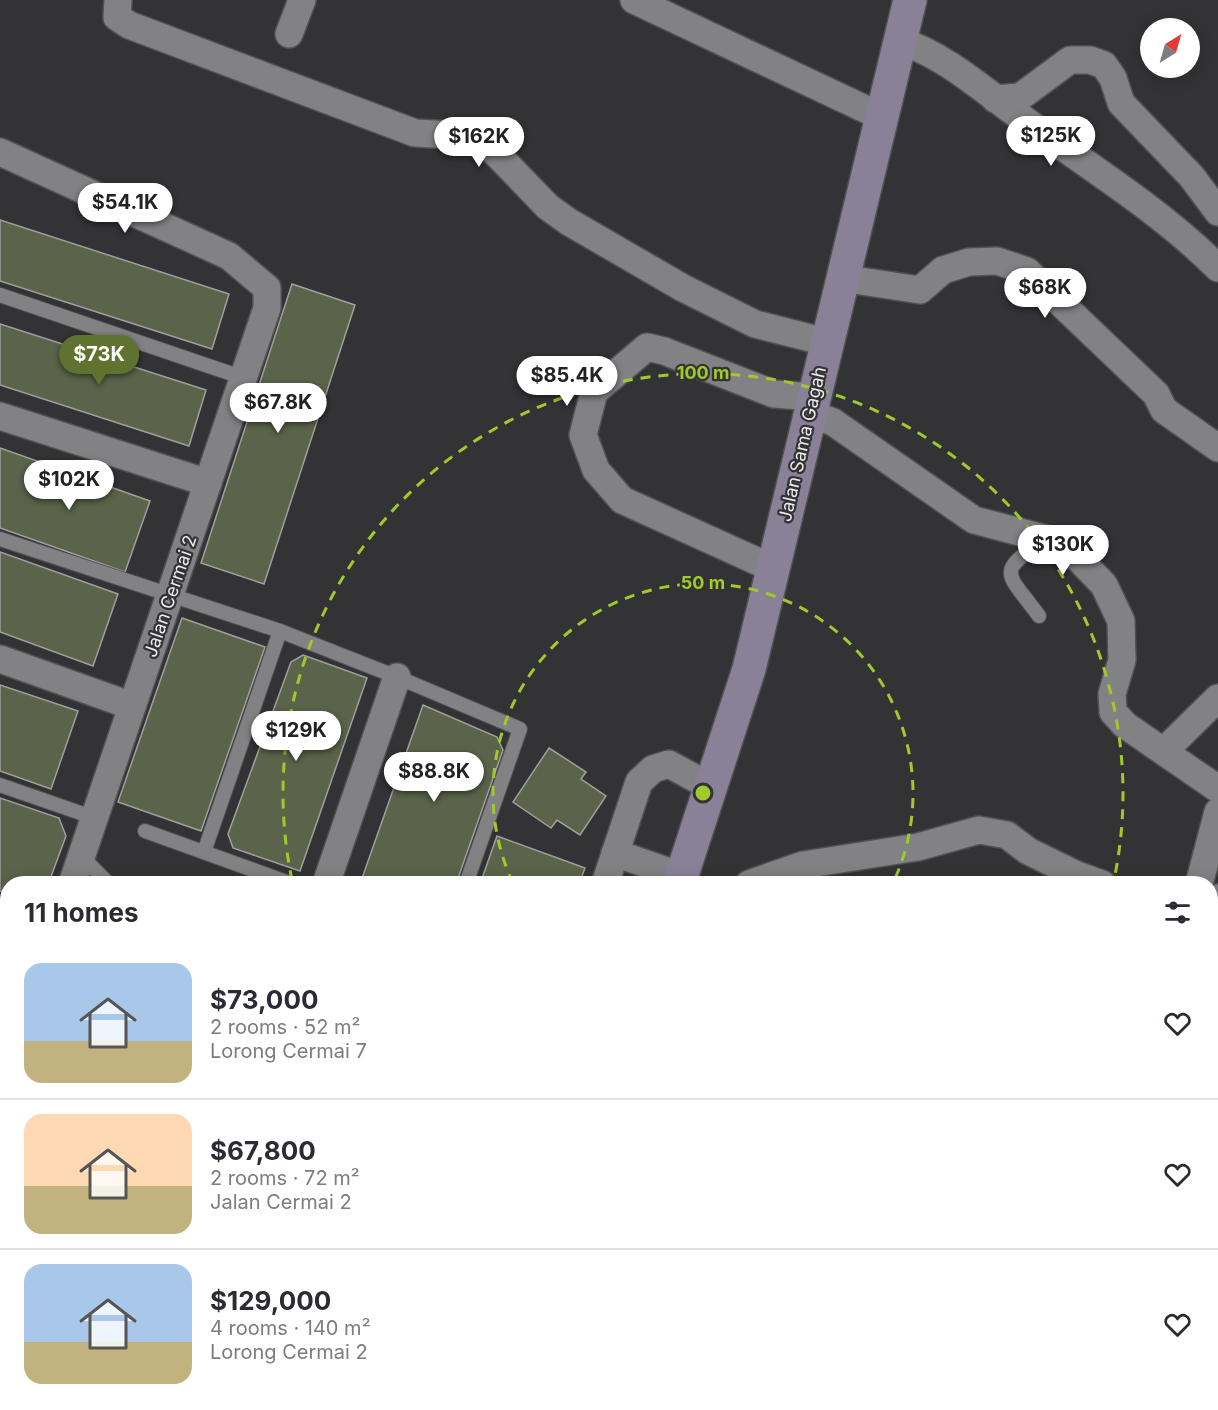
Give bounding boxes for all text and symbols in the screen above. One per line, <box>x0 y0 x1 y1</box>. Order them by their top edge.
north arrow <box>1140 18 1200 78</box>
map controls <box>1140 18 1200 78</box>
pin: $125K <box>1009 116 1093 167</box>
pin: $162K <box>437 117 521 168</box>
text: $125K <box>1020 123 1082 147</box>
text: $162K <box>448 124 510 148</box>
pin: $54.1K <box>76 183 174 234</box>
text: $54.1K <box>92 190 158 214</box>
pin: $68K <box>1009 268 1081 319</box>
text: $68K <box>1018 275 1072 299</box>
pin: $73K <box>63 335 135 386</box>
text: $73K <box>73 342 125 366</box>
pin: $85.4K <box>518 356 616 407</box>
text: 100 m <box>677 362 729 383</box>
text: $85.4K <box>530 363 604 387</box>
street label: Jalan Sama Gagah <box>774 364 830 524</box>
pin: $67.8K <box>229 383 327 434</box>
text: $67.8K <box>244 390 312 414</box>
pin: $102K <box>27 460 111 511</box>
text: $102K <box>38 467 100 491</box>
pin: $130K <box>1021 525 1105 576</box>
street label: Jalan Cermai 2 <box>139 532 201 660</box>
text: $130K <box>1032 532 1094 556</box>
text: 50 m <box>681 572 725 593</box>
pin: $129K <box>254 711 338 762</box>
text: $129K <box>265 718 327 742</box>
pin: $88.8K <box>385 752 483 803</box>
text: $88.8K <box>398 759 470 783</box>
centre of rings <box>693 783 713 803</box>
icon: filters <box>1161 896 1194 929</box>
text: 11 homes <box>24 897 139 928</box>
text: $73,000 <box>210 984 318 1015</box>
icon: home <box>72 987 144 1059</box>
icon: heart <box>1161 1007 1194 1040</box>
text: 2 rooms · 52 m² <box>210 1015 360 1039</box>
text: Lorong Cermai 7 <box>210 1039 367 1063</box>
text: $67,800 <box>210 1135 316 1166</box>
icon: home <box>72 1138 144 1210</box>
icon: heart <box>1161 1158 1194 1191</box>
text: 2 rooms · 72 m² <box>210 1166 360 1190</box>
text: Jalan Cermai 2 <box>210 1190 352 1214</box>
text: $129,000 <box>210 1285 331 1316</box>
icon: home <box>72 1288 144 1360</box>
icon: heart <box>1161 1308 1194 1341</box>
text: 4 rooms · 140 m² <box>210 1316 370 1340</box>
text: Lorong Cermai 2 <box>210 1340 368 1364</box>

